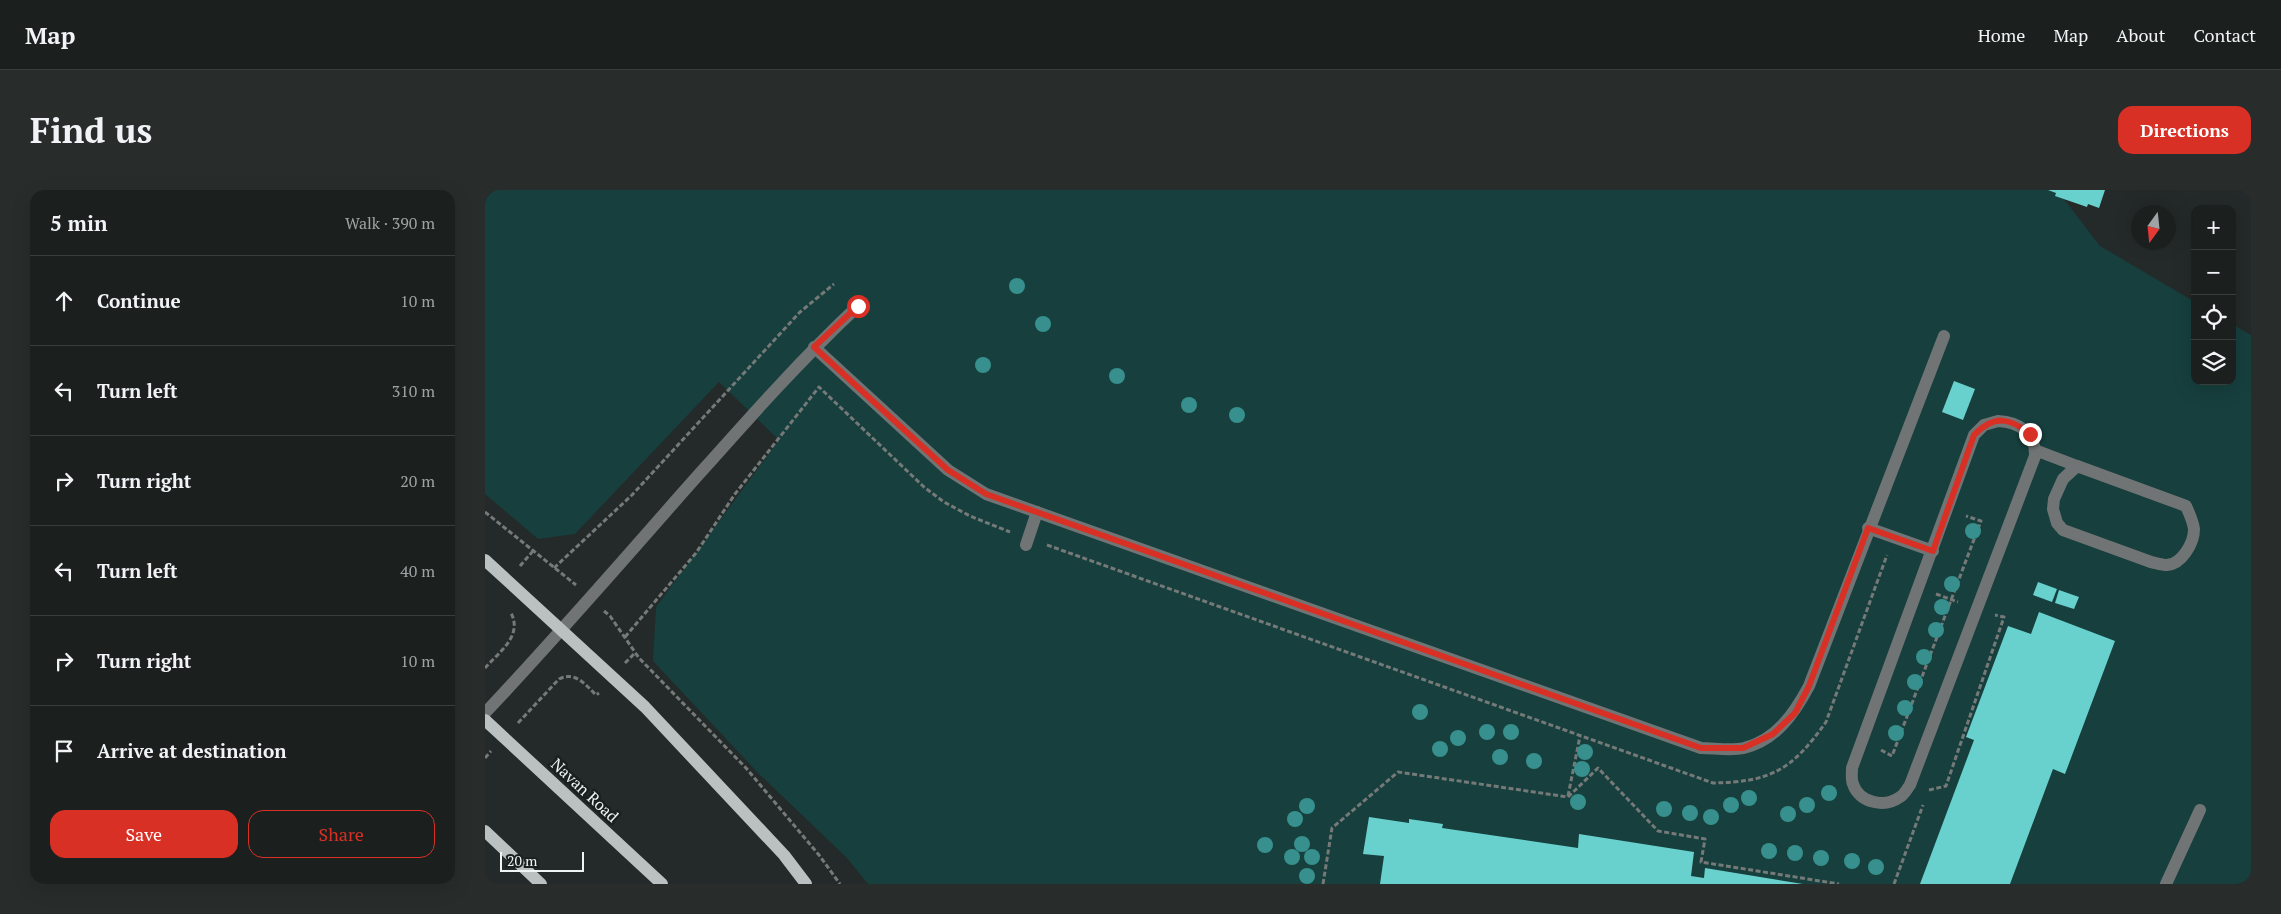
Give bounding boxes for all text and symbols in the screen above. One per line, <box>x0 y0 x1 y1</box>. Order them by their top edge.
text: Map <box>25 19 75 51</box>
text: Home <box>1978 23 2025 47</box>
text: Map <box>2053 23 2088 47</box>
text: About <box>2116 23 2165 47</box>
text: Contact <box>2193 23 2256 47</box>
button: Directions <box>2118 106 2251 154</box>
text: Find us <box>30 107 152 153</box>
north arrow <box>2131 205 2176 250</box>
map controls <box>2191 205 2236 385</box>
button: + <box>2191 205 2236 250</box>
text: 5 min <box>50 209 107 237</box>
text: Walk · 390 m <box>345 212 435 234</box>
button: − <box>2191 250 2236 295</box>
icon: ahead <box>50 287 78 315</box>
text: Continue <box>97 288 181 313</box>
text: 10 m <box>400 290 435 312</box>
route start <box>847 295 870 318</box>
button: locate <box>2191 295 2236 340</box>
button: layers <box>2191 340 2236 385</box>
icon: left <box>50 377 78 405</box>
text: Turn left <box>97 378 178 403</box>
text: 310 m <box>392 380 435 402</box>
route end <box>2019 423 2042 446</box>
icon: right <box>50 467 78 495</box>
text: Turn right <box>97 468 191 493</box>
text: 20 m <box>400 470 435 492</box>
icon: left <box>50 557 78 585</box>
text: Turn left <box>97 558 178 583</box>
text: 40 m <box>400 560 435 582</box>
icon: right <box>50 647 78 675</box>
text: Turn right <box>97 648 191 673</box>
text: 10 m <box>400 650 435 672</box>
icon: arrive <box>50 737 78 765</box>
text: Arrive at destination <box>97 738 286 763</box>
street label: Navan Road <box>546 753 624 827</box>
button: Save <box>50 810 238 858</box>
button: Share <box>248 810 435 858</box>
scale bar <box>500 849 584 872</box>
text: 20 m <box>507 851 537 870</box>

